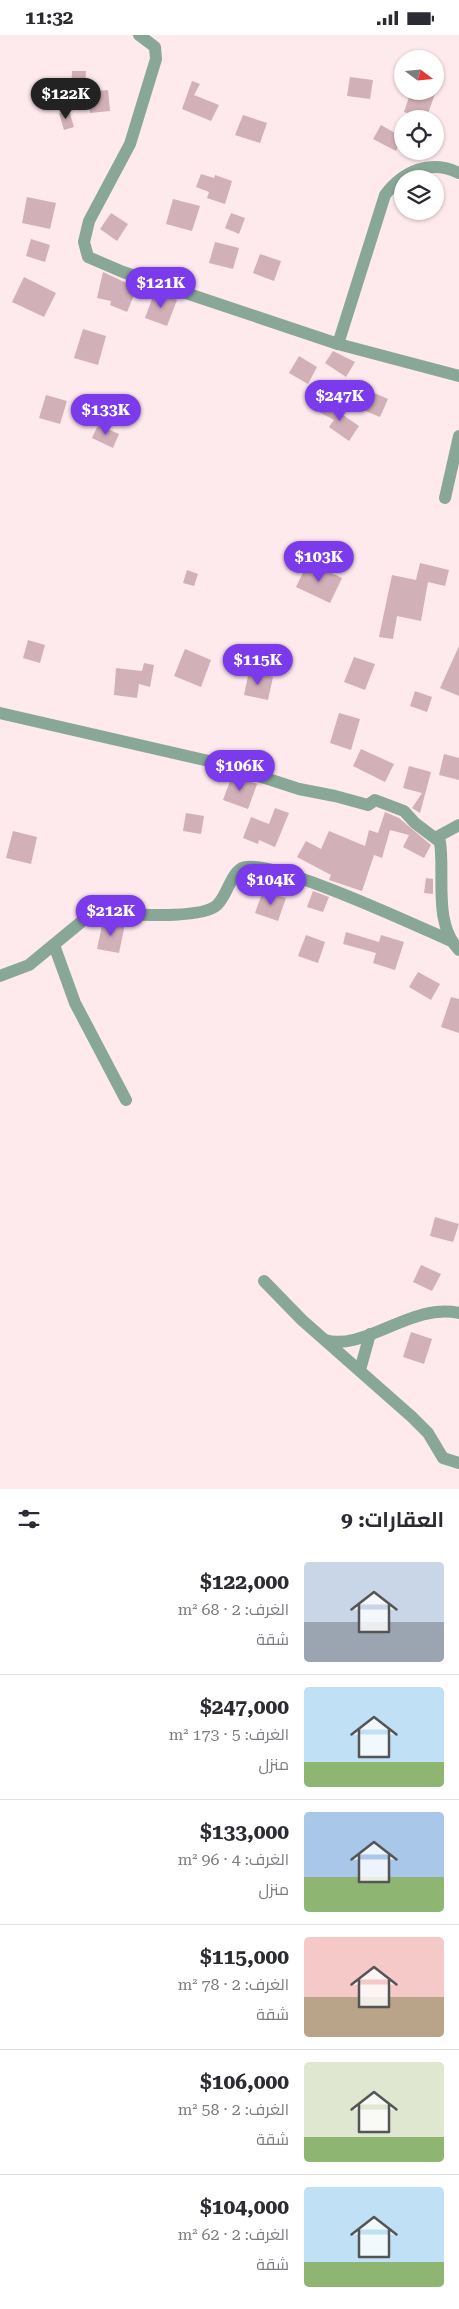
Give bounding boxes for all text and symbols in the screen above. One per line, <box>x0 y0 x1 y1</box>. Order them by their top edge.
text: 11:32 <box>25 6 74 29</box>
north arrow <box>394 50 444 100</box>
map controls <box>394 50 444 220</box>
pin: $122K <box>31 77 101 120</box>
text: $122K <box>42 84 90 103</box>
button: locate <box>394 110 444 160</box>
button: layers <box>394 170 444 220</box>
pin: $121K <box>126 267 196 309</box>
text: $121K <box>137 273 185 292</box>
pin: $247K <box>305 379 375 422</box>
text: $247K <box>316 386 364 405</box>
pin: $133K <box>71 393 141 436</box>
text: $133K <box>82 400 130 419</box>
pin: $103K <box>284 541 354 583</box>
text: $103K <box>295 547 343 566</box>
pin: $115K <box>223 643 293 686</box>
text: $115K <box>234 650 282 669</box>
pin: $106K <box>205 749 275 792</box>
text: $106K <box>216 756 264 775</box>
pin: $104K <box>236 863 306 906</box>
text: $104K <box>247 870 295 889</box>
pin: $212K <box>76 895 146 937</box>
text: $212K <box>87 901 135 920</box>
icon: filters <box>15 1505 43 1533</box>
text: العقارات: 9 <box>341 1508 444 1532</box>
text: $122,000 <box>200 1570 289 1594</box>
icon: home <box>344 1582 404 1642</box>
text: الغرف: 2 · 68 m² <box>178 1600 289 1619</box>
text: شقة <box>256 1630 289 1649</box>
text: $247,000 <box>200 1695 289 1719</box>
icon: home <box>344 1707 404 1767</box>
text: الغرف: 5 · 173 m² <box>169 1725 289 1744</box>
text: منزل <box>259 1755 289 1774</box>
text: $133,000 <box>200 1820 289 1844</box>
icon: home <box>344 1832 404 1892</box>
text: الغرف: 4 · 96 m² <box>178 1850 289 1869</box>
text: منزل <box>259 1880 289 1899</box>
text: $115,000 <box>200 1945 289 1969</box>
icon: home <box>344 1957 404 2017</box>
text: الغرف: 2 · 78 m² <box>178 1975 289 1994</box>
text: شقة <box>256 2005 289 2024</box>
text: $106,000 <box>200 2070 289 2094</box>
icon: home <box>344 2082 404 2142</box>
text: الغرف: 2 · 58 m² <box>178 2100 289 2119</box>
text: شقة <box>256 2130 289 2149</box>
text: $104,000 <box>200 2195 289 2219</box>
icon: home <box>344 2207 404 2267</box>
text: الغرف: 2 · 62 m² <box>178 2225 289 2244</box>
text: شقة <box>256 2255 289 2274</box>

